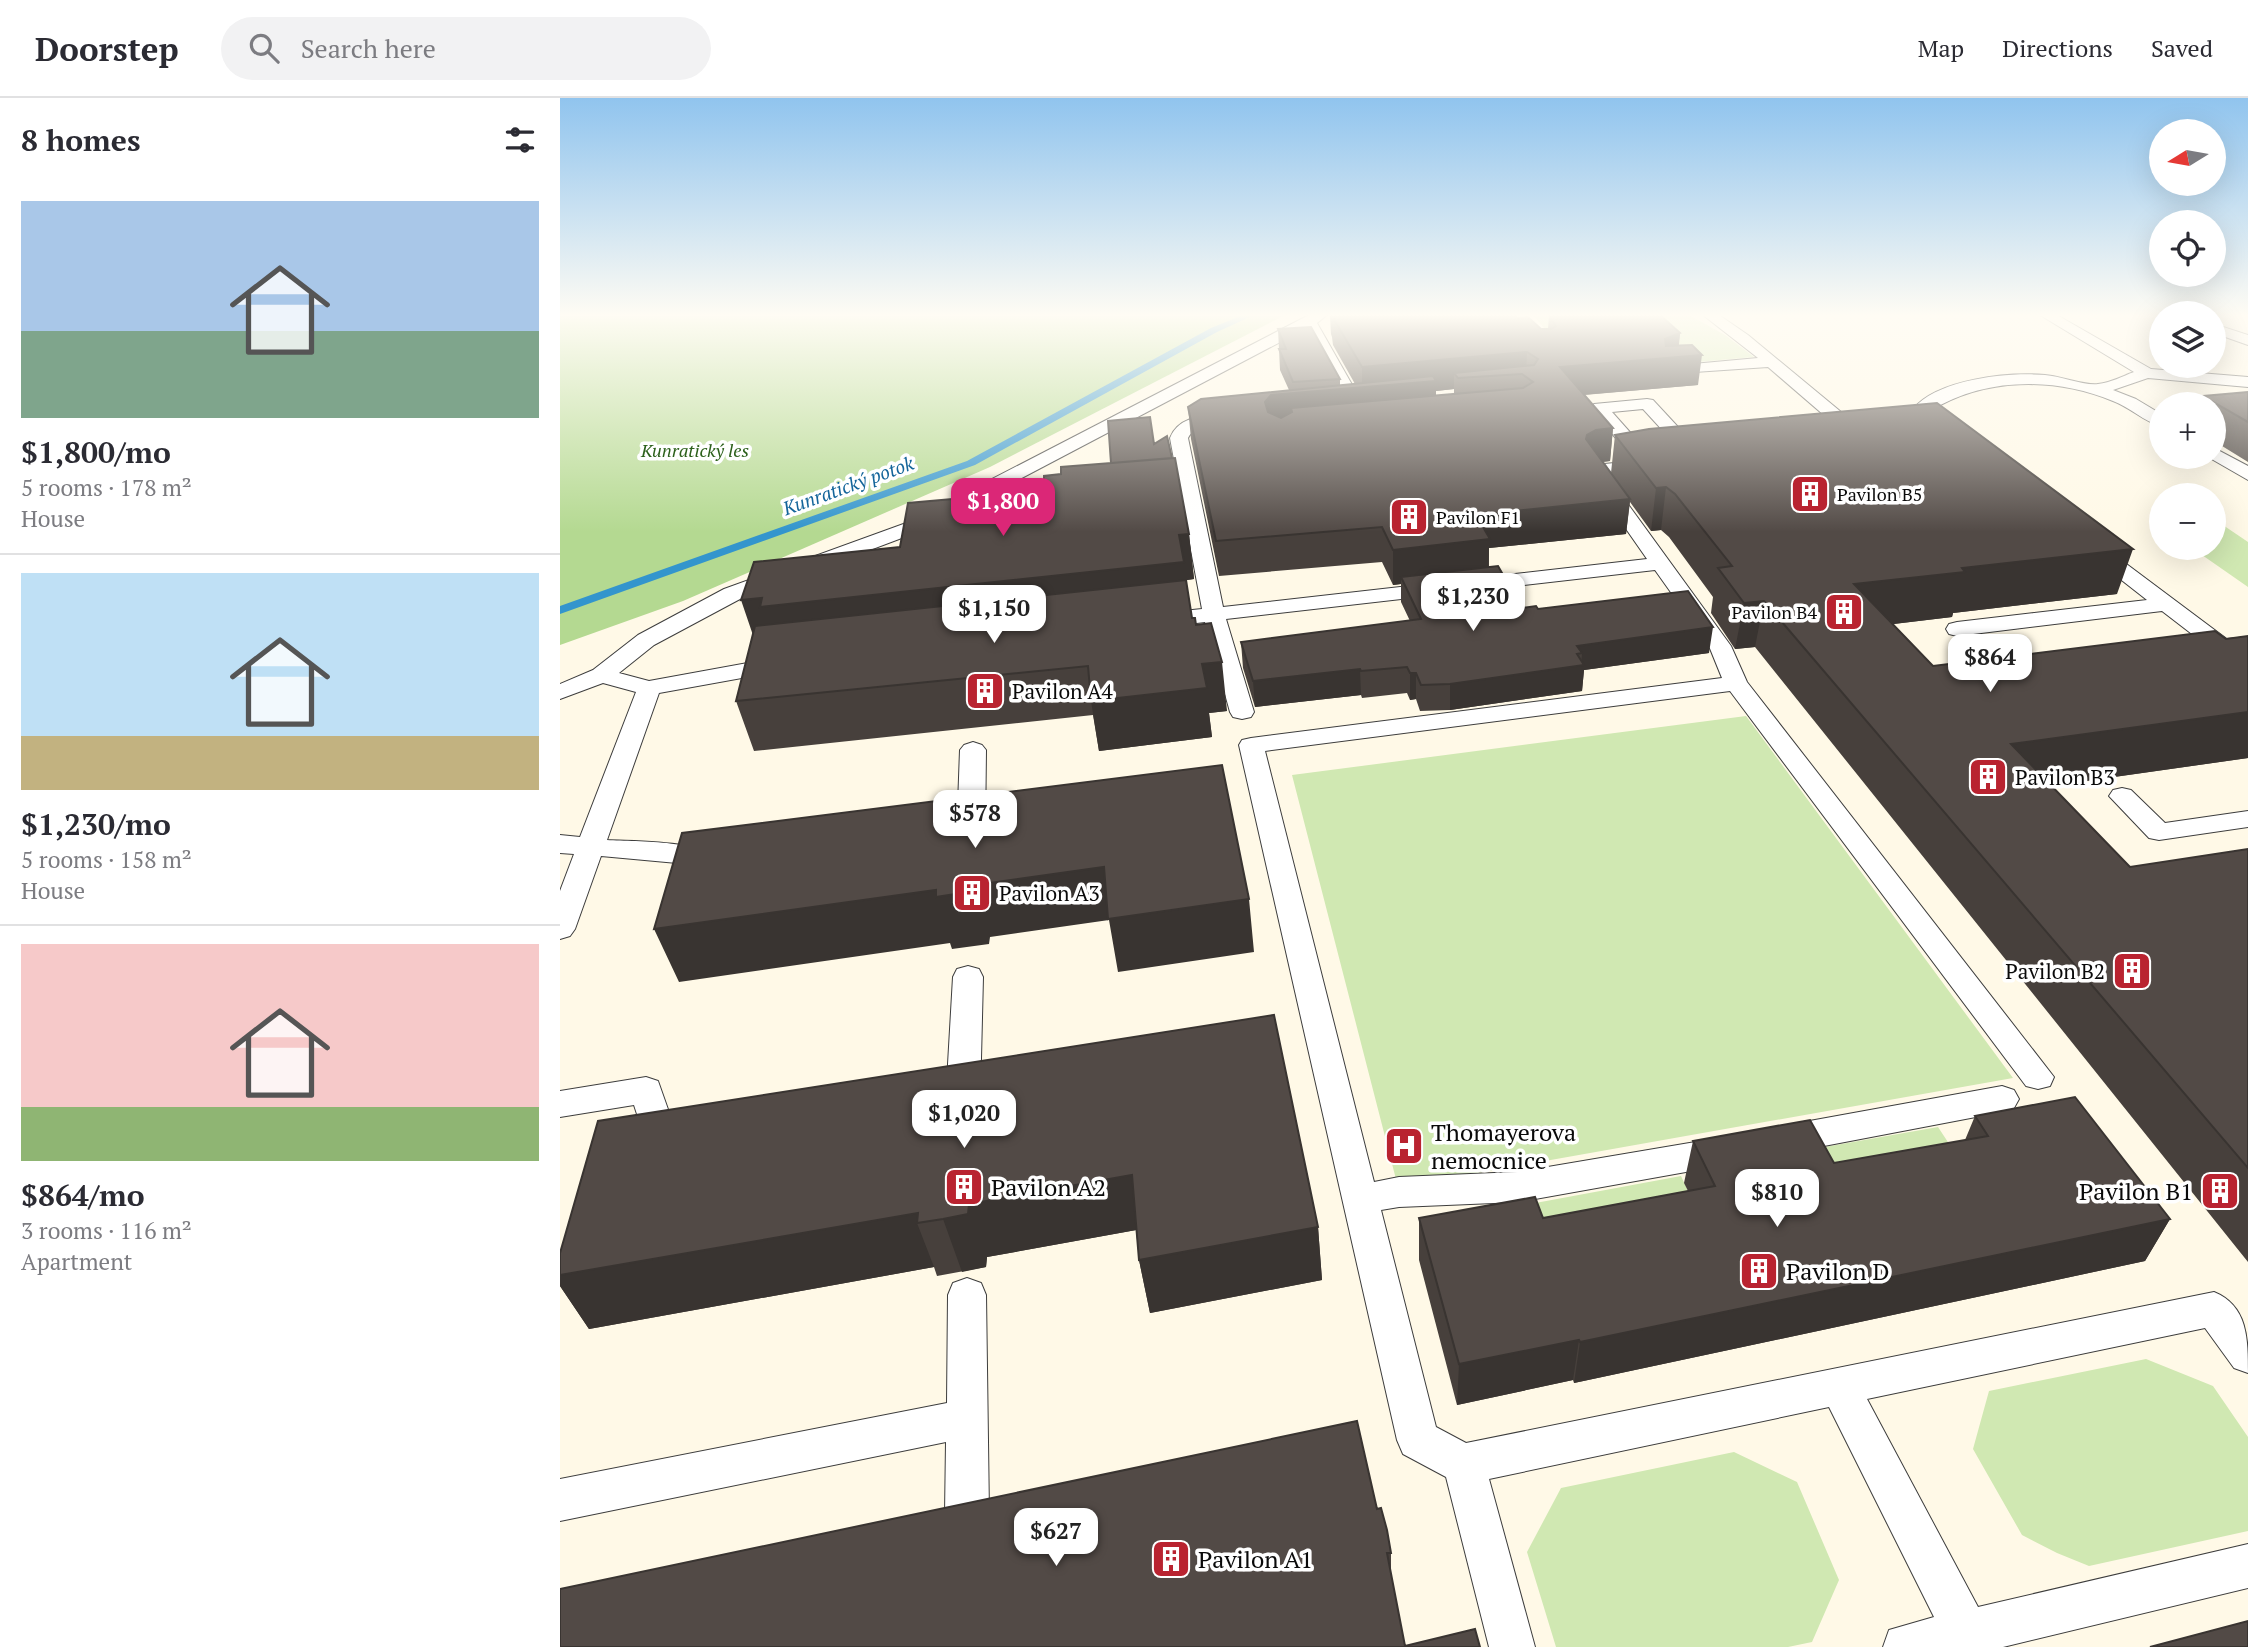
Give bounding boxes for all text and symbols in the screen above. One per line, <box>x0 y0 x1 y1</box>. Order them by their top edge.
search box <box>221 17 711 80</box>
text: Doorstep <box>35 27 179 70</box>
icon: search <box>245 29 283 67</box>
text: Search here <box>301 31 436 65</box>
text: Map <box>1918 32 1964 64</box>
text: Directions <box>2002 32 2113 64</box>
text: Saved <box>2151 32 2213 64</box>
north arrow <box>2149 119 2226 196</box>
map controls <box>2149 119 2226 560</box>
text: 8 homes <box>21 120 140 160</box>
icon: filters <box>501 121 539 159</box>
button: locate <box>2149 210 2226 287</box>
icon: home <box>217 247 343 373</box>
button: layers <box>2149 301 2226 378</box>
button: + <box>2149 392 2226 469</box>
text: $1,800/mo <box>21 432 171 472</box>
park label: Kunratický les <box>640 438 749 462</box>
water label: Kunratický potok <box>778 449 918 521</box>
text: 5 rooms · 178 m² <box>21 472 192 503</box>
building icon: Pavilon B5 <box>1789 473 1831 515</box>
pin: $1,800 <box>946 478 1060 538</box>
place label: Pavilon B5 <box>1837 482 1922 506</box>
button: − <box>2149 483 2226 560</box>
text: $1,800 <box>967 485 1039 516</box>
building icon: Pavilon F1 <box>1388 496 1430 538</box>
text: House <box>21 503 85 534</box>
place label: Pavilon F1 <box>1436 505 1520 529</box>
pin: $1,230 <box>1416 574 1530 633</box>
text: $1,230 <box>1437 580 1509 611</box>
pin: $1,150 <box>937 586 1051 645</box>
building icon: Pavilon B4 <box>1823 591 1865 633</box>
text: $1,150 <box>958 592 1030 623</box>
place label: Pavilon B4 <box>1732 600 1817 624</box>
icon: home <box>217 619 343 745</box>
pin: $864 <box>1949 634 2031 694</box>
text: $864 <box>1964 641 2016 672</box>
building icon: Pavilon A4 <box>964 670 1006 712</box>
place label: Pavilon A4 <box>1012 677 1114 705</box>
building icon: Pavilon B3 <box>1967 756 2009 798</box>
place label: Pavilon B3 <box>2015 763 2115 791</box>
pin: $578 <box>934 790 1016 850</box>
text: $578 <box>949 797 1001 828</box>
text: $1,230/mo <box>21 804 171 844</box>
text: 5 rooms · 158 m² <box>21 844 192 875</box>
building icon: Pavilon A3 <box>951 872 993 914</box>
text: House <box>21 875 85 906</box>
place label: Pavilon A3 <box>999 879 1100 907</box>
building icon: Pavilon B2 <box>2111 950 2153 992</box>
place label: Pavilon B2 <box>2005 957 2105 985</box>
icon: home <box>217 990 343 1116</box>
pin: $1,020 <box>907 1090 1021 1150</box>
text: $1,020 <box>928 1097 1000 1128</box>
place label: Thomayerova nemocnice <box>1431 1116 1576 1176</box>
hospital icon: Thomayerova nemocnice <box>1383 1125 1425 1167</box>
building icon: Pavilon A2 <box>943 1166 985 1208</box>
pin: $810 <box>1736 1170 1818 1229</box>
building icon: Pavilon B1 <box>2199 1170 2241 1212</box>
place label: Pavilon A2 <box>991 1171 1106 1203</box>
text: $864/mo <box>21 1175 145 1215</box>
place label: Pavilon B1 <box>2079 1175 2193 1207</box>
text: $810 <box>1751 1176 1803 1207</box>
text: 3 rooms · 116 m² <box>21 1215 192 1246</box>
text: Apartment <box>21 1246 132 1277</box>
building icon: Pavilon D <box>1738 1250 1780 1292</box>
place label: Pavilon D <box>1786 1255 1889 1287</box>
pin: $627 <box>1015 1508 1097 1568</box>
text: $627 <box>1030 1515 1082 1546</box>
building icon: Pavilon A1 <box>1150 1538 1192 1580</box>
place label: Pavilon A1 <box>1198 1543 1313 1575</box>

